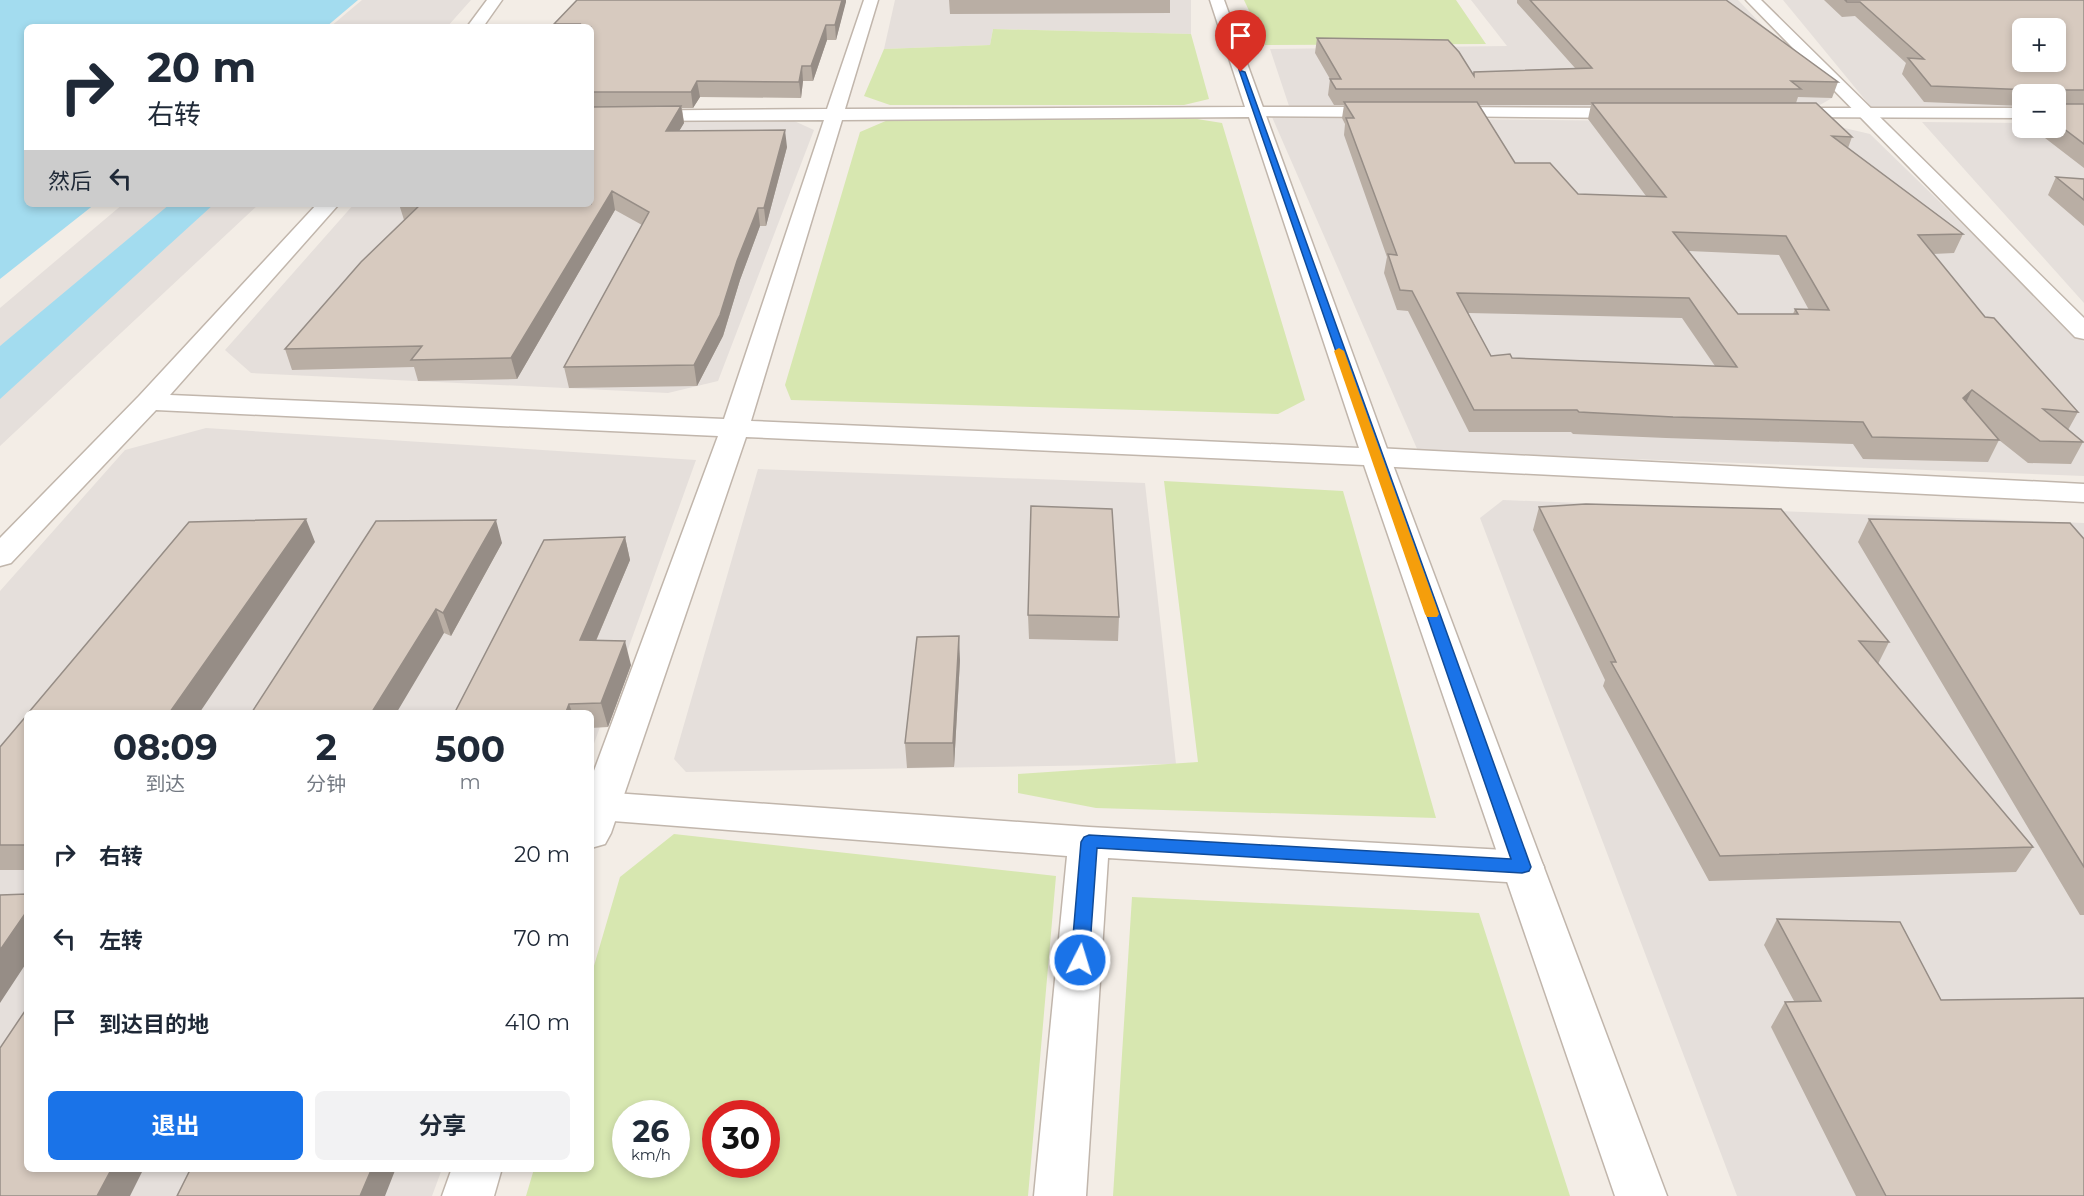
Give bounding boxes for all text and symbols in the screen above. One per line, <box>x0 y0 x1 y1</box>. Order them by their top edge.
pin <box>1215 10 1266 72</box>
map controls <box>2012 18 2066 138</box>
button: + <box>2012 18 2066 72</box>
icon: arrive <box>1224 19 1257 52</box>
text: 20 m <box>147 41 256 93</box>
icon: right <box>48 48 126 126</box>
button: − <box>2012 84 2066 138</box>
text: 右转 <box>147 98 201 131</box>
icon: left <box>104 162 137 195</box>
text: 然后 <box>48 168 92 195</box>
text: 08:09 <box>113 725 218 769</box>
text: 2 <box>316 725 337 769</box>
text: 500 <box>435 727 505 771</box>
text: m <box>460 770 481 794</box>
text: 到达 <box>145 772 185 796</box>
text: 分钟 <box>306 772 346 796</box>
icon: right <box>48 838 81 871</box>
text: 20 m <box>514 841 570 868</box>
text: 右转 <box>99 843 143 870</box>
icon: left <box>48 922 81 955</box>
text: 70 m <box>514 925 570 952</box>
text: 左转 <box>99 927 143 954</box>
position arrow <box>1048 928 1112 992</box>
icon: arrive <box>48 1006 81 1039</box>
text: 410 m <box>504 1009 570 1036</box>
text: 到达目的地 <box>99 1011 209 1038</box>
button: 退出 <box>48 1091 303 1160</box>
button: 分享 <box>315 1091 570 1160</box>
speed limit sign: 30 <box>702 1100 780 1178</box>
text: 26 <box>633 1113 669 1150</box>
text: km/h <box>631 1145 671 1164</box>

